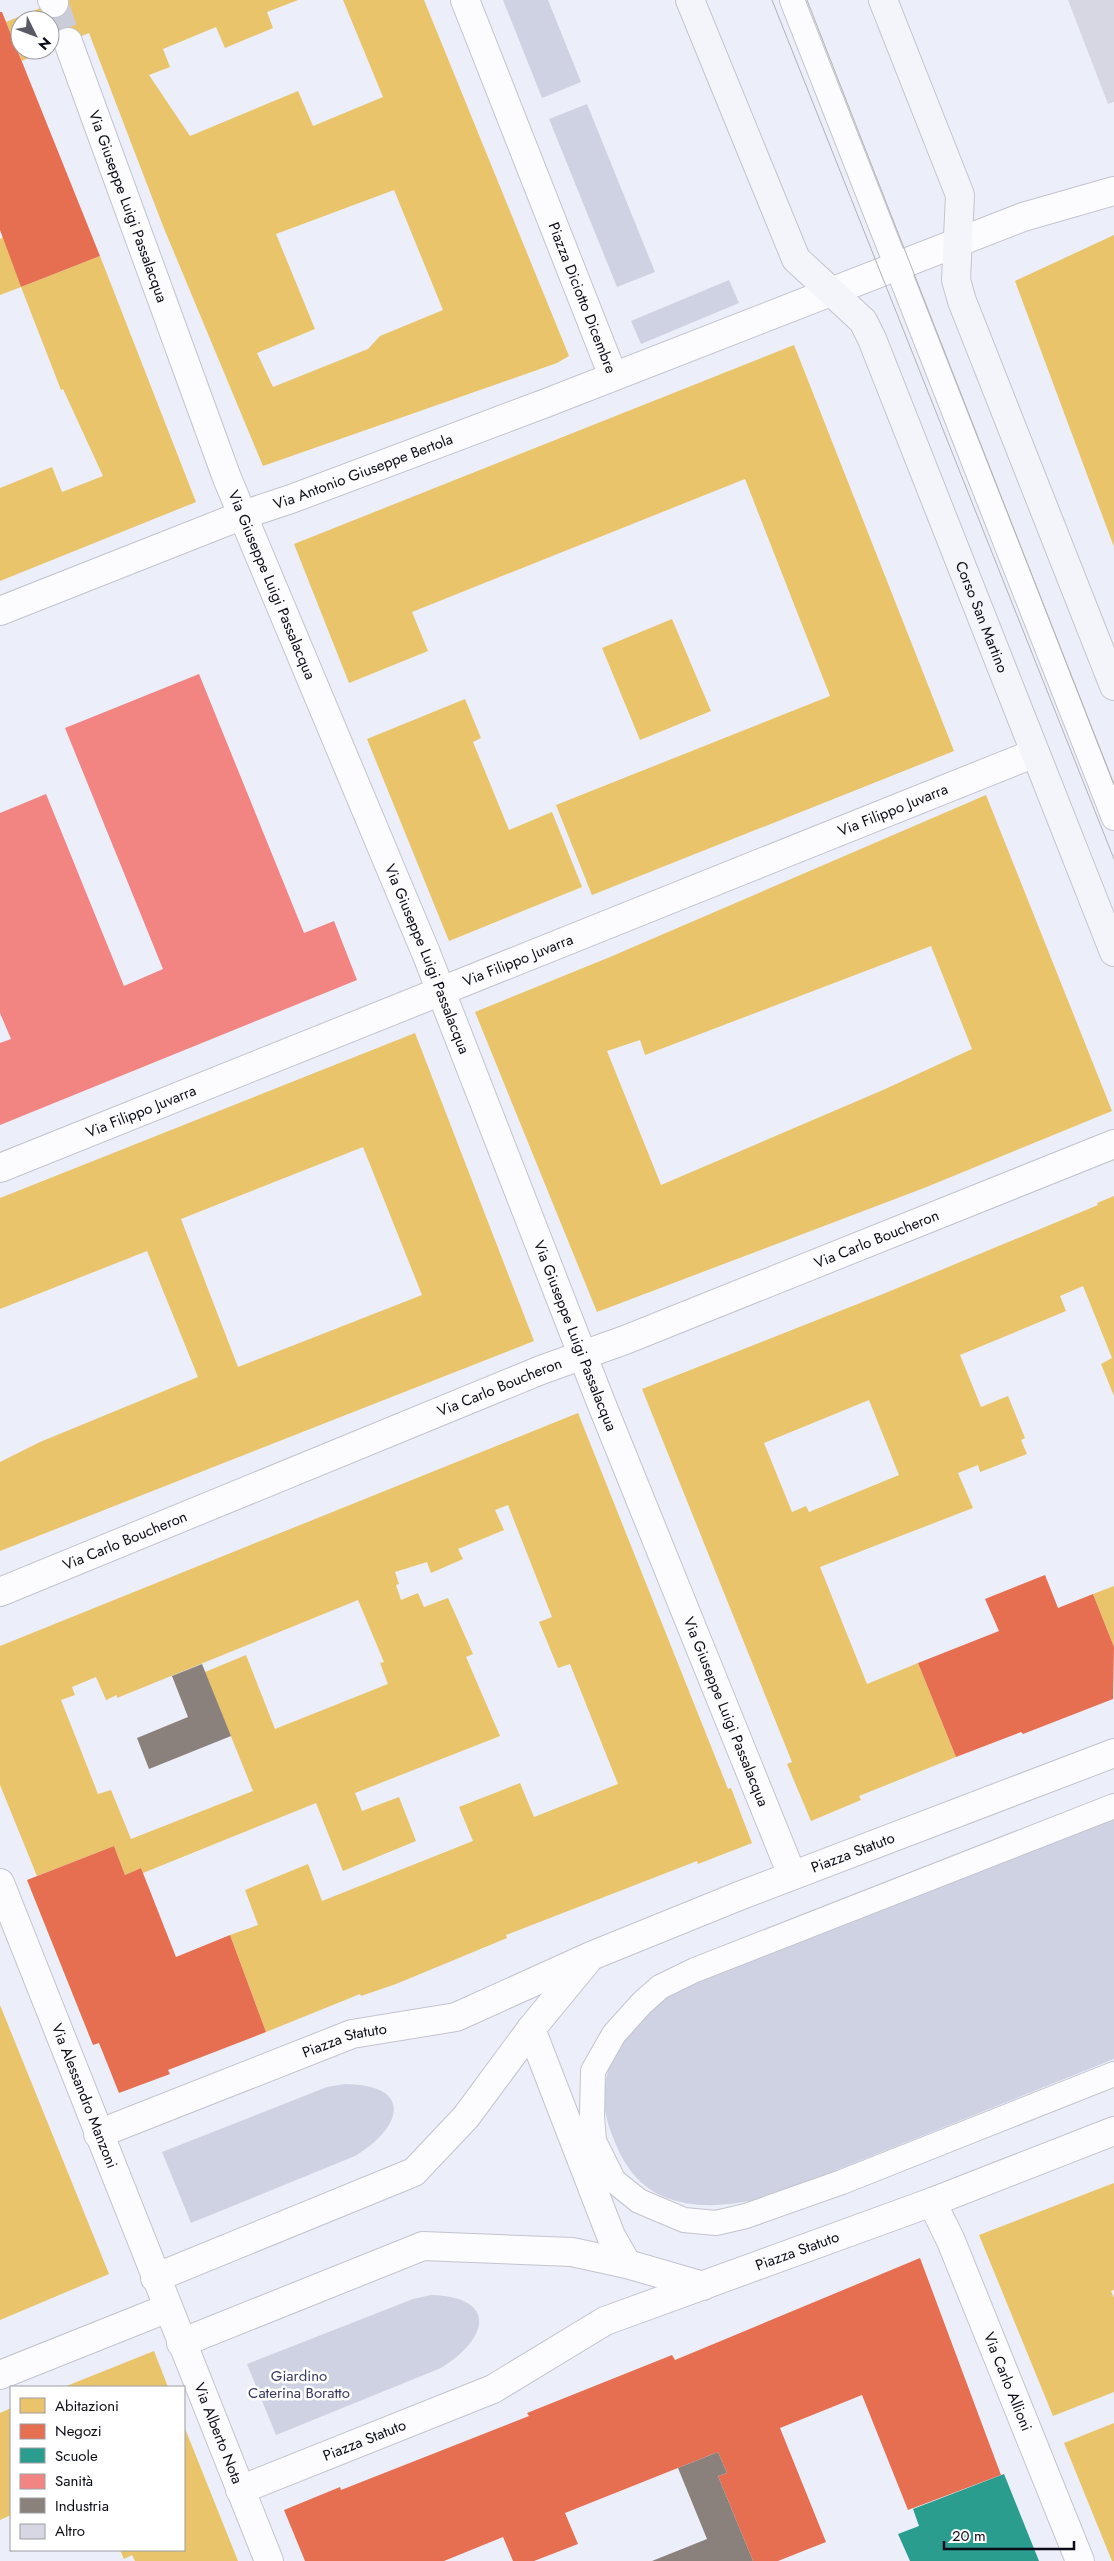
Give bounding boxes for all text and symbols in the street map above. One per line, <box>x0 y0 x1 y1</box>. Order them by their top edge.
north arrow <box>10 10 60 60</box>
text: N <box>34 33 56 55</box>
street label: Via Giuseppe Luigi Passalacqua <box>83 107 173 306</box>
street label: Piazza Diciotto Dicembre <box>543 219 622 377</box>
street label: Via Antonio Giuseppe Bertola <box>271 428 456 515</box>
street label: Via Giuseppe Luigi Passalacqua <box>222 487 321 683</box>
street label: Corso San Martino <box>950 558 1014 676</box>
street label: Via Filippo Juvarra <box>834 778 951 842</box>
street label: Via Giuseppe Luigi Passalacqua <box>379 860 475 1057</box>
street label: Via Filippo Juvarra <box>460 928 576 992</box>
street label: Via Filippo Juvarra <box>83 1079 199 1143</box>
street label: Via Carlo Boucheron <box>811 1204 942 1274</box>
street label: Via Giuseppe Luigi Passalacqua <box>528 1237 623 1435</box>
street label: Via Carlo Boucheron <box>434 1352 565 1422</box>
street label: Via Carlo Boucheron <box>59 1505 190 1576</box>
street label: Via Giuseppe Luigi Passalacqua <box>678 1613 774 1810</box>
street label: Piazza Statuto <box>808 1827 898 1879</box>
street label: Piazza Statuto <box>299 2018 388 2064</box>
street label: Via Alessandro Manzoni <box>46 2020 123 2171</box>
street label: Piazza Statuto <box>752 2226 842 2276</box>
street label: Via Carlo Allioni <box>978 2329 1038 2434</box>
park label: Giardino Caterina Boratto <box>248 2365 350 2404</box>
street label: Via Alberto Nota <box>188 2379 248 2487</box>
legend <box>10 2386 185 2551</box>
text: Abitazioni <box>55 2395 119 2417</box>
street label: Piazza Statuto <box>320 2414 409 2467</box>
text: Negozi <box>55 2420 102 2442</box>
text: Scuole <box>55 2445 98 2467</box>
text: Sanità <box>55 2470 93 2492</box>
text: Industria <box>55 2495 109 2517</box>
scale bar <box>944 2518 1074 2550</box>
text: Altro <box>55 2520 85 2542</box>
text: 20 m <box>952 2525 986 2547</box>

